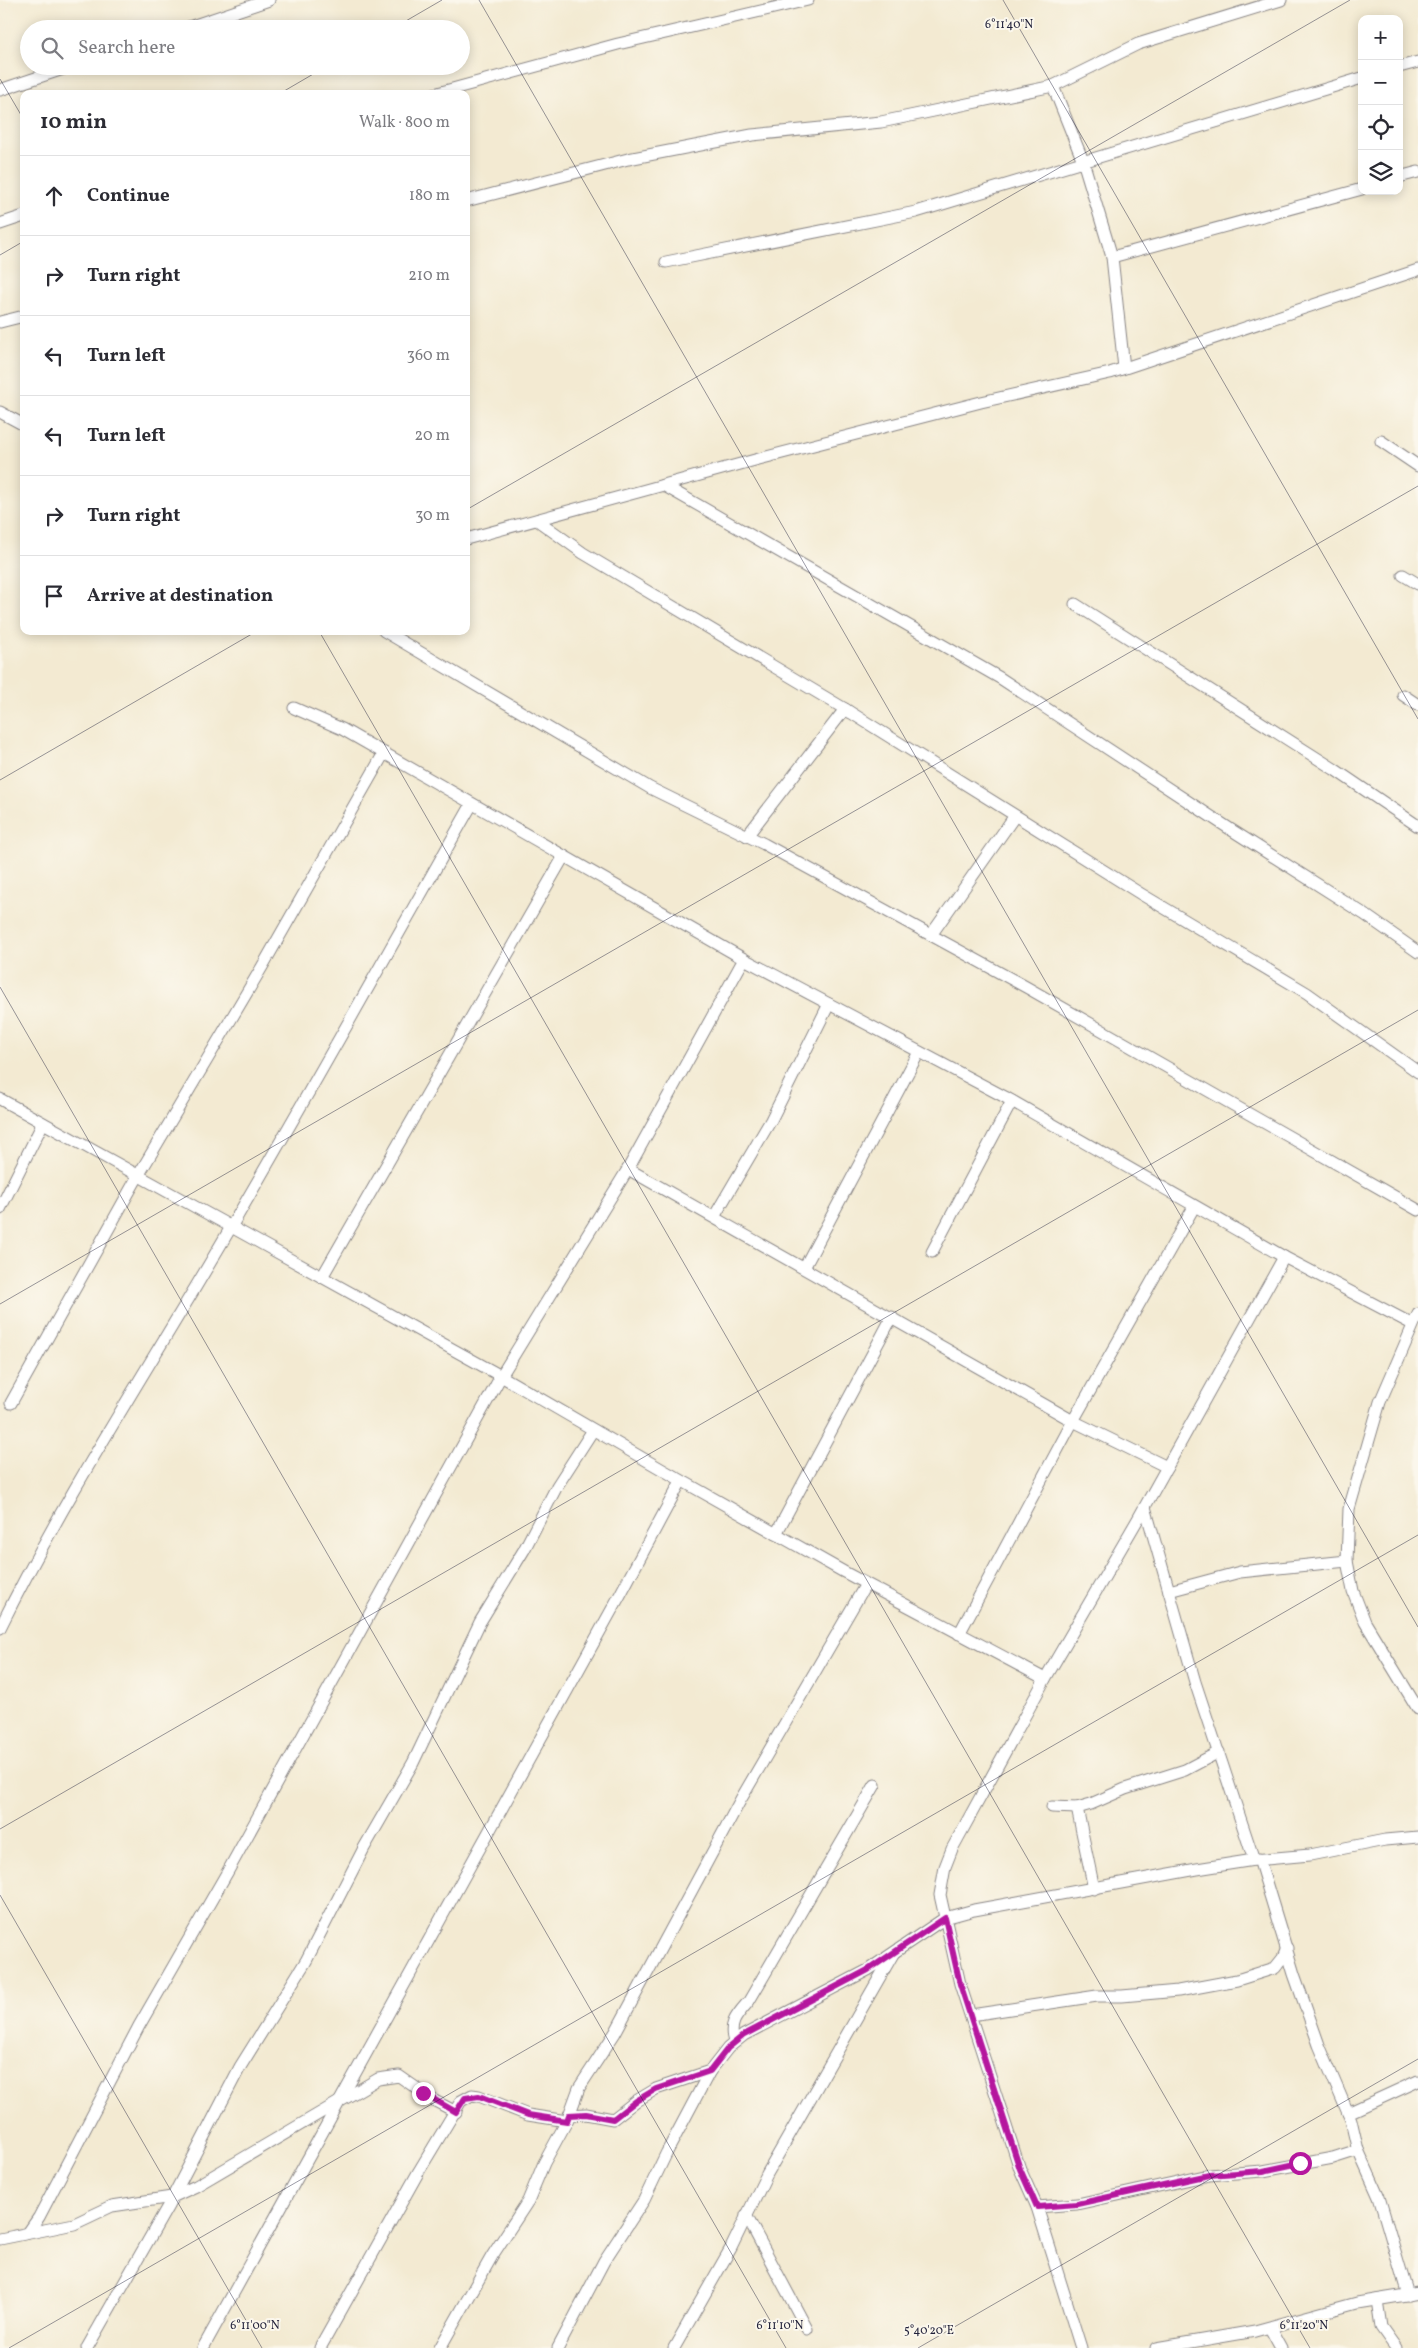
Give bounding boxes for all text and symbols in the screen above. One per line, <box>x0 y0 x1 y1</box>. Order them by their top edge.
map controls <box>1358 15 1403 195</box>
button: + <box>1358 15 1403 60</box>
text: 6°11'40"N <box>985 17 1033 33</box>
search box <box>20 20 470 75</box>
icon: search <box>38 34 66 62</box>
text: Search here <box>78 35 175 61</box>
button: − <box>1358 60 1403 105</box>
button: locate <box>1358 105 1403 150</box>
text: 10 min <box>40 108 107 137</box>
text: Walk · 800 m <box>359 112 450 134</box>
button: layers <box>1358 150 1403 195</box>
icon: ahead <box>40 182 68 210</box>
text: Continue <box>87 183 170 209</box>
text: 180 m <box>409 185 450 207</box>
icon: right <box>40 262 68 290</box>
text: Turn right <box>87 263 180 289</box>
text: 210 m <box>408 265 450 287</box>
icon: left <box>40 342 68 370</box>
text: Turn left <box>87 343 166 369</box>
text: 360 m <box>407 345 450 367</box>
icon: left <box>40 422 68 450</box>
text: Turn left <box>87 423 166 449</box>
text: 20 m <box>415 425 450 447</box>
icon: right <box>40 502 68 530</box>
text: Turn right <box>87 503 180 529</box>
text: 30 m <box>415 505 450 527</box>
icon: arrive <box>40 582 68 610</box>
text: Arrive at destination <box>87 583 273 609</box>
route end <box>412 2082 435 2105</box>
route start <box>1289 2152 1312 2175</box>
text: 6°11'00"N <box>230 2318 280 2334</box>
text: 6°11'10"N <box>757 2318 804 2334</box>
text: 6°11'20"N <box>1280 2318 1328 2334</box>
text: 5°40'20"E <box>904 2323 954 2339</box>

